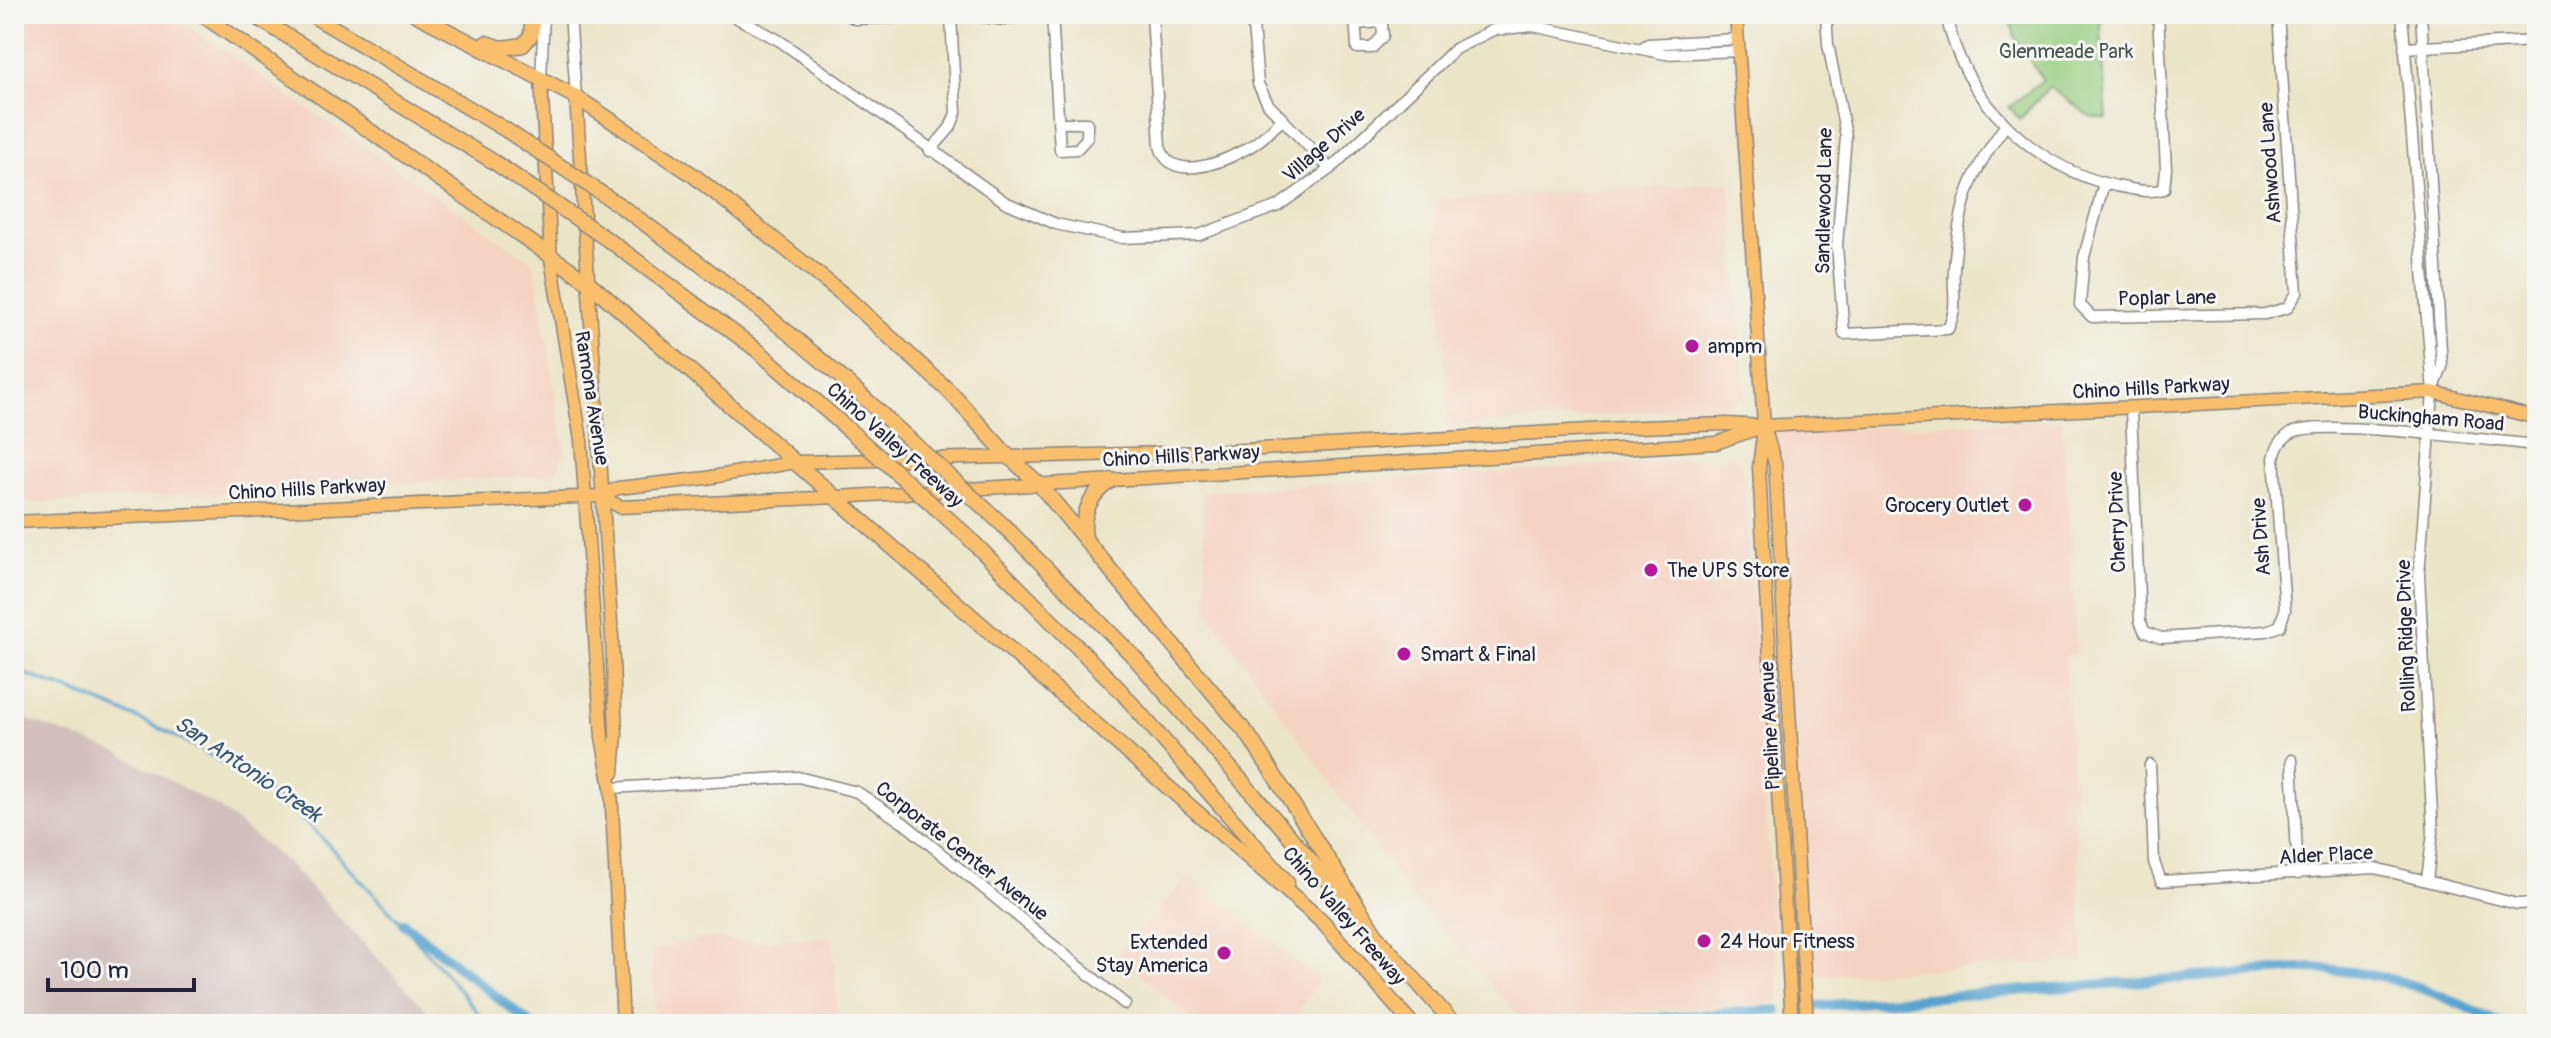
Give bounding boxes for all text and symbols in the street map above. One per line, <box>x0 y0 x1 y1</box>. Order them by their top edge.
park label: Glenmeade Park <box>1999 39 2134 64</box>
street label: Ashwood Lane <box>2253 101 2287 225</box>
street label: Village Drive <box>1278 102 1371 188</box>
street label: Sandlewood Lane <box>1810 127 1838 274</box>
street label: Poplar Lane <box>2118 285 2216 311</box>
street label: Ramona Avenue <box>569 329 615 467</box>
place label: ampm <box>1708 334 1762 359</box>
marker: ampm <box>1683 337 1701 355</box>
street label: Chino Hills Parkway <box>2072 371 2231 405</box>
street label: Chino Valley Freeway <box>821 377 969 513</box>
street label: Buckingham Road <box>2357 399 2505 437</box>
street label: Chino Hills Parkway <box>1102 439 1261 473</box>
street label: Cherry Drive <box>2103 471 2131 573</box>
street label: Chino Hills Parkway <box>228 472 387 506</box>
place label: Grocery Outlet <box>1885 493 2010 518</box>
marker: Grocery Outlet <box>2016 496 2034 514</box>
street label: Ash Drive <box>2246 497 2276 577</box>
place label: The UPS Store <box>1667 558 1789 583</box>
street label: Rolling Ridge Drive <box>2391 559 2421 713</box>
marker: The UPS Store <box>1642 561 1660 579</box>
place label: Smart & Final <box>1420 642 1536 667</box>
marker: Smart & Final <box>1395 645 1413 663</box>
street label: Pipeline Avenue <box>1754 661 1786 791</box>
water label: San Antonio Creek <box>169 709 328 830</box>
street label: Corporate Center Avenue <box>871 776 1053 926</box>
street label: Alder Place <box>2278 840 2374 870</box>
street label: Chino Valley Freeway <box>1277 842 1411 991</box>
place label: 24 Hour Fitness <box>1720 929 1855 954</box>
place label: Extended Stay America <box>1096 930 1208 978</box>
marker: 24 Hour Fitness <box>1695 932 1713 950</box>
scale bar <box>48 942 194 992</box>
marker: Extended Stay America <box>1215 944 1233 962</box>
text: 100 m <box>60 956 129 985</box>

